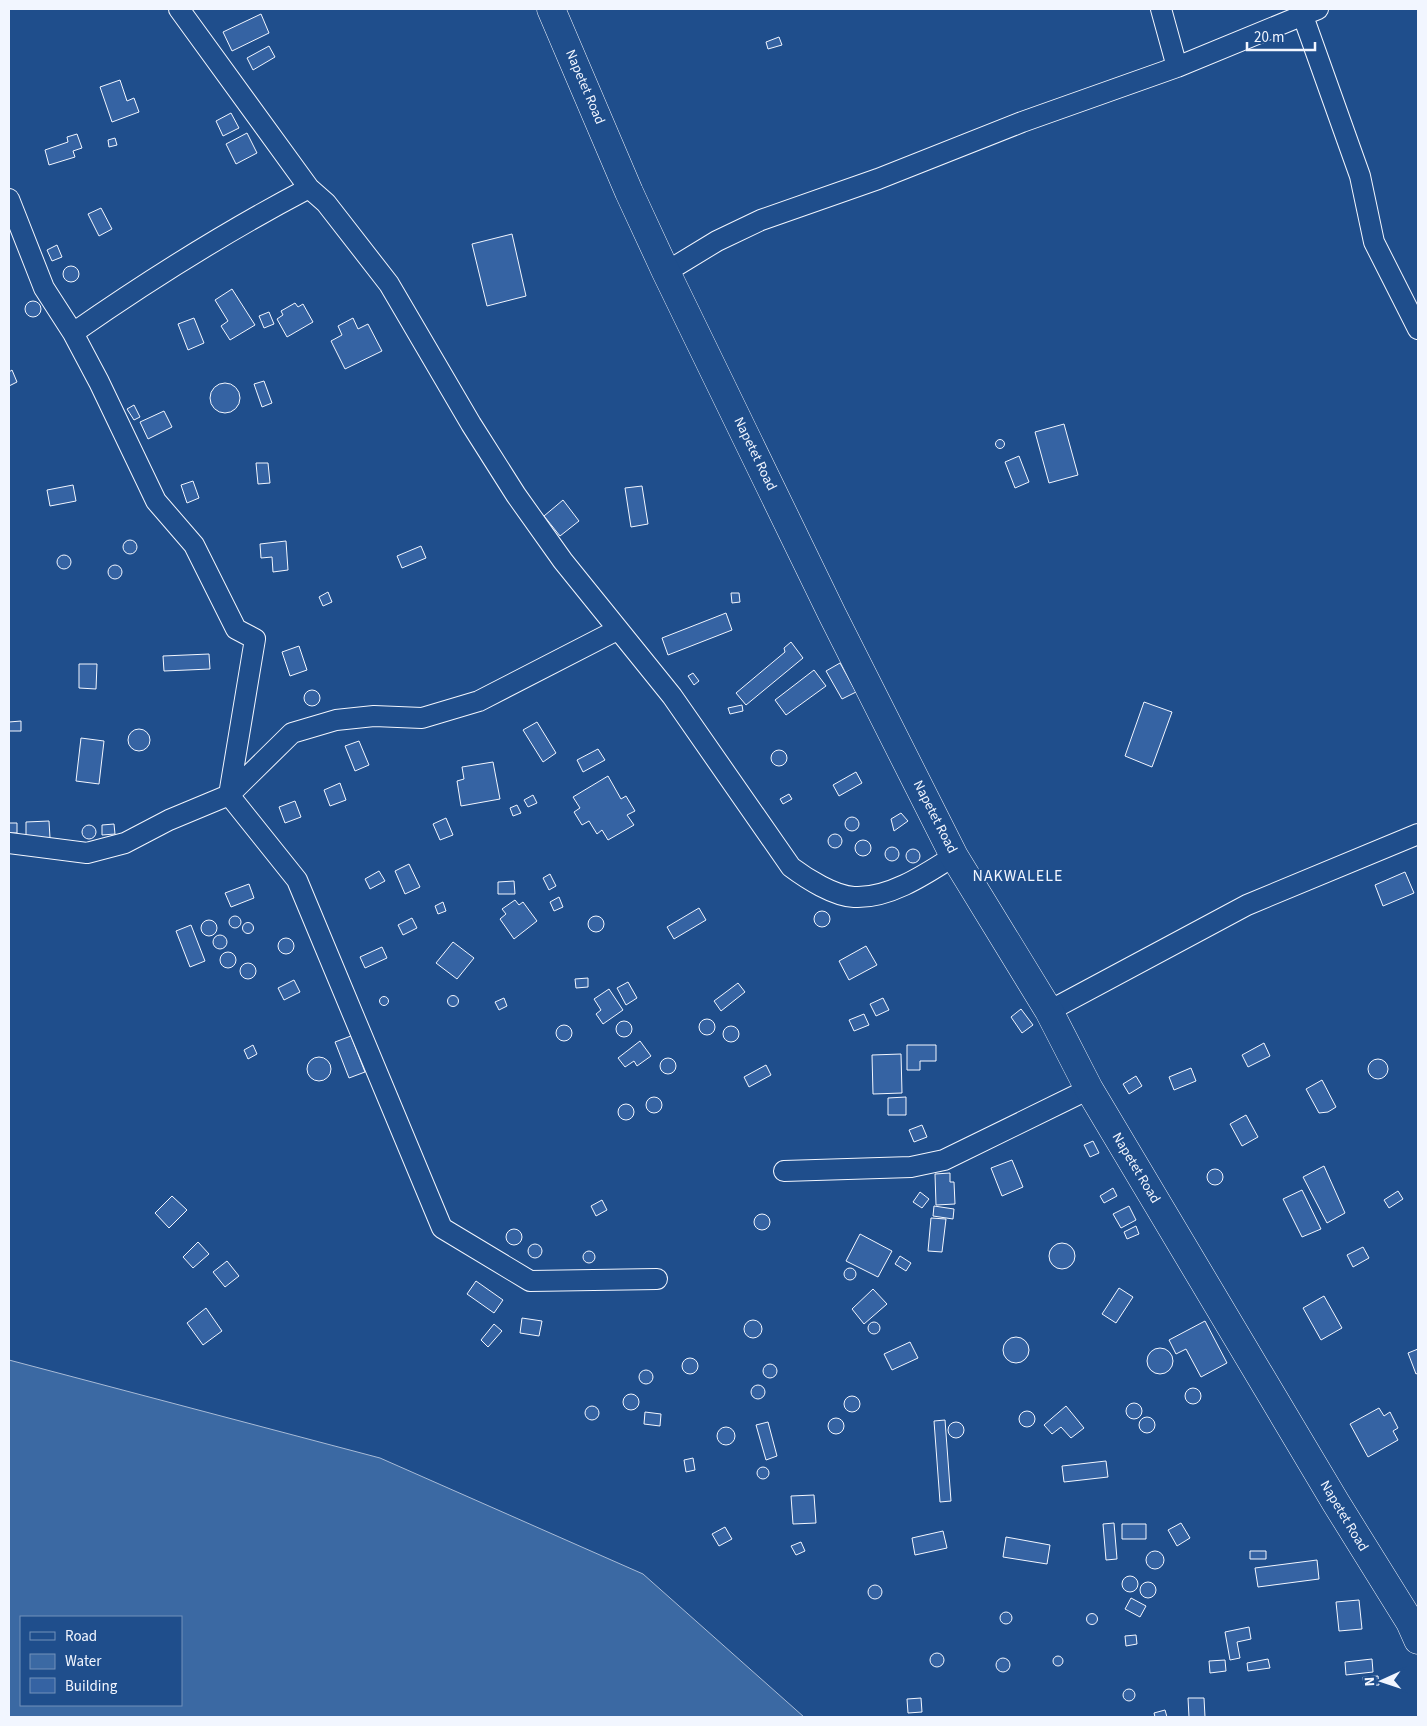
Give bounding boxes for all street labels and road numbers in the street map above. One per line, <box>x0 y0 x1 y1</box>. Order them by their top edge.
street label: Napetet Road <box>560 46 610 128</box>
street label: Napetet Road <box>729 414 781 494</box>
street label: Napetet Road <box>908 777 962 857</box>
street label: Napetet Road <box>1107 1129 1165 1207</box>
street label: Napetet Road <box>1315 1477 1373 1555</box>

